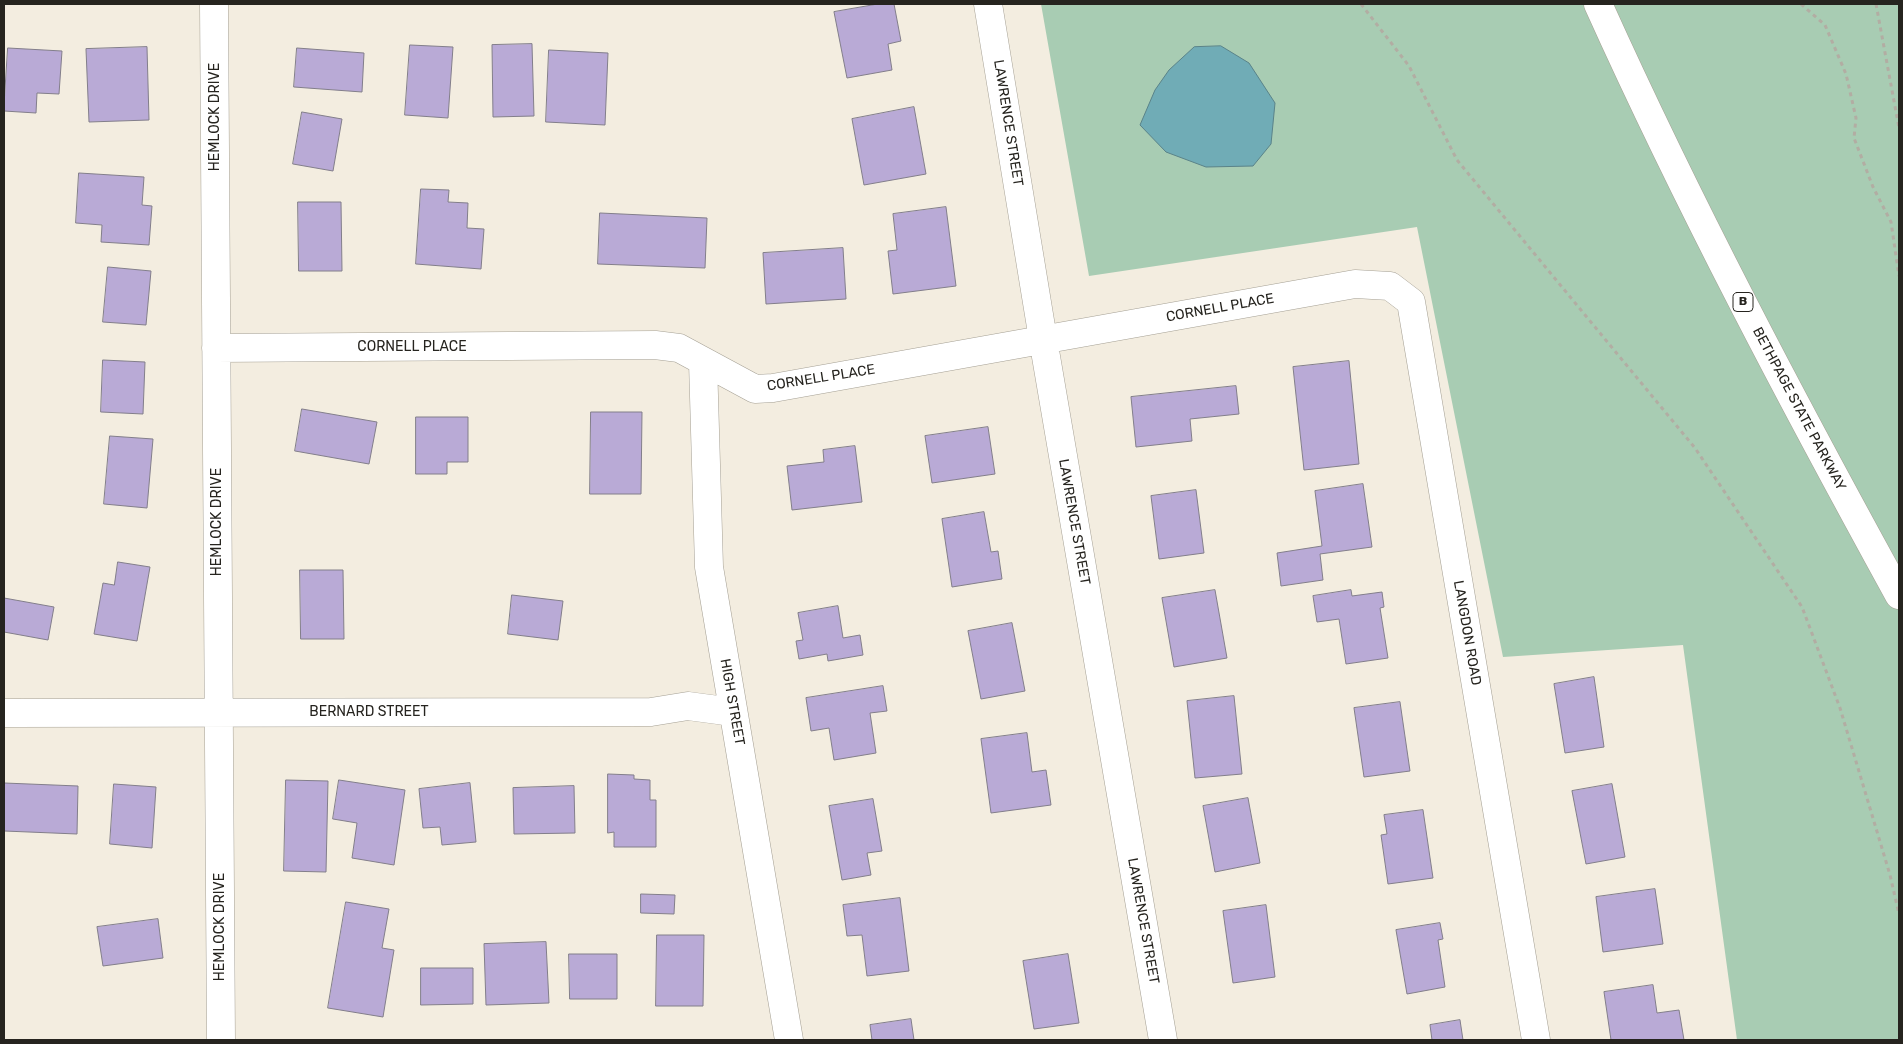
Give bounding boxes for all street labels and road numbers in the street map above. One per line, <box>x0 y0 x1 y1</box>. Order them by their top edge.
street label: LAWRENCE STREET <box>990 59 1026 187</box>
street label: HEMLOCK DRIVE <box>207 63 223 171</box>
street label: CORNELL PLACE <box>1165 290 1275 326</box>
road number: B <box>1733 292 1753 312</box>
street label: BETHPAGE STATE PARKWAY <box>1749 324 1849 494</box>
street label: CORNELL PLACE <box>357 339 467 355</box>
street label: CORNELL PLACE <box>766 361 876 395</box>
street label: LAWRENCE STREET <box>1055 458 1093 586</box>
street label: HEMLOCK DRIVE <box>209 468 225 576</box>
street label: LANGDON ROAD <box>1449 579 1485 687</box>
street label: HIGH STREET <box>716 657 748 747</box>
street label: BERNARD STREET <box>309 704 429 720</box>
street label: LAWRENCE STREET <box>1124 857 1162 985</box>
street label: HEMLOCK DRIVE <box>212 873 228 981</box>

